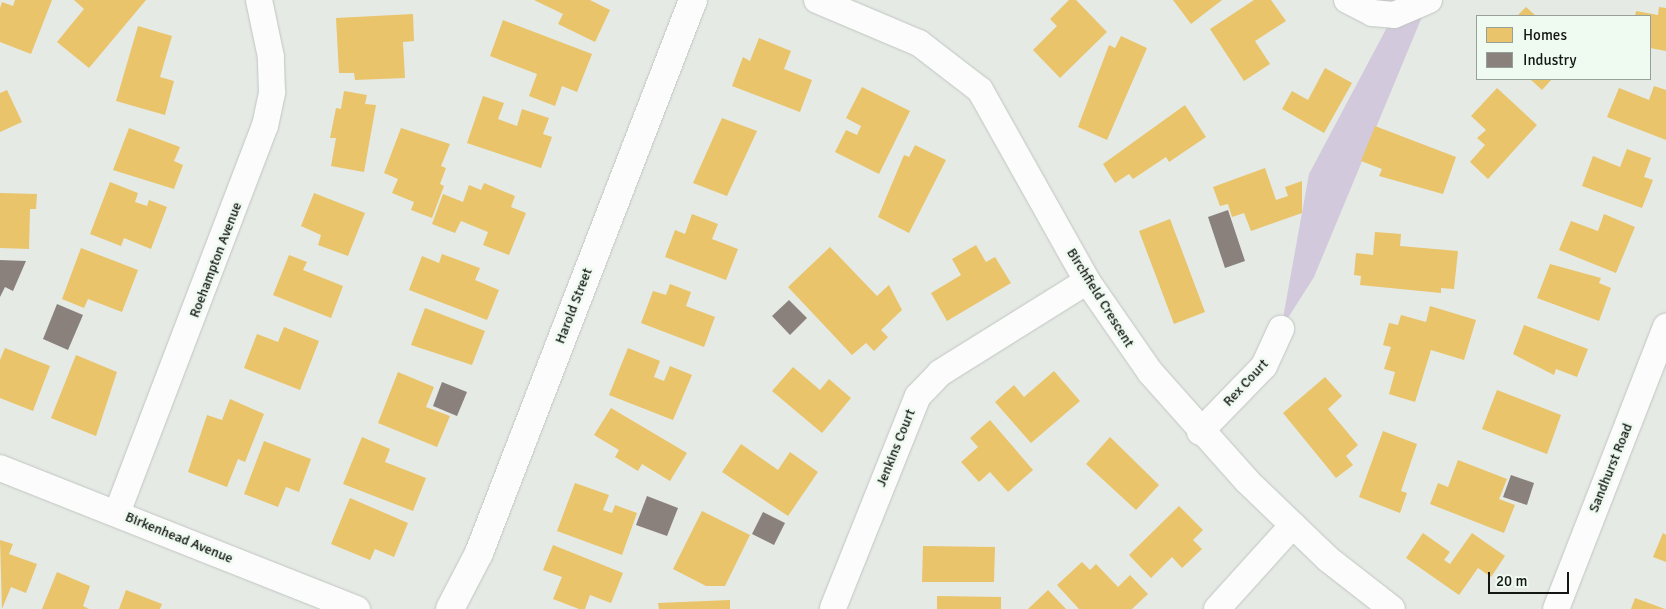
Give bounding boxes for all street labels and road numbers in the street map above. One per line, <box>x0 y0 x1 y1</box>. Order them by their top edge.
street label: Roehampton Avenue <box>186 200 246 320</box>
street label: Birchfield Crescent <box>1063 245 1137 351</box>
street label: Harold Street <box>552 266 596 346</box>
street label: Rex Court <box>1220 356 1272 410</box>
street label: Jenkins Court <box>873 407 919 489</box>
street label: Sandhurst Road <box>1586 421 1636 515</box>
street label: Birkenhead Avenue <box>123 509 235 567</box>

